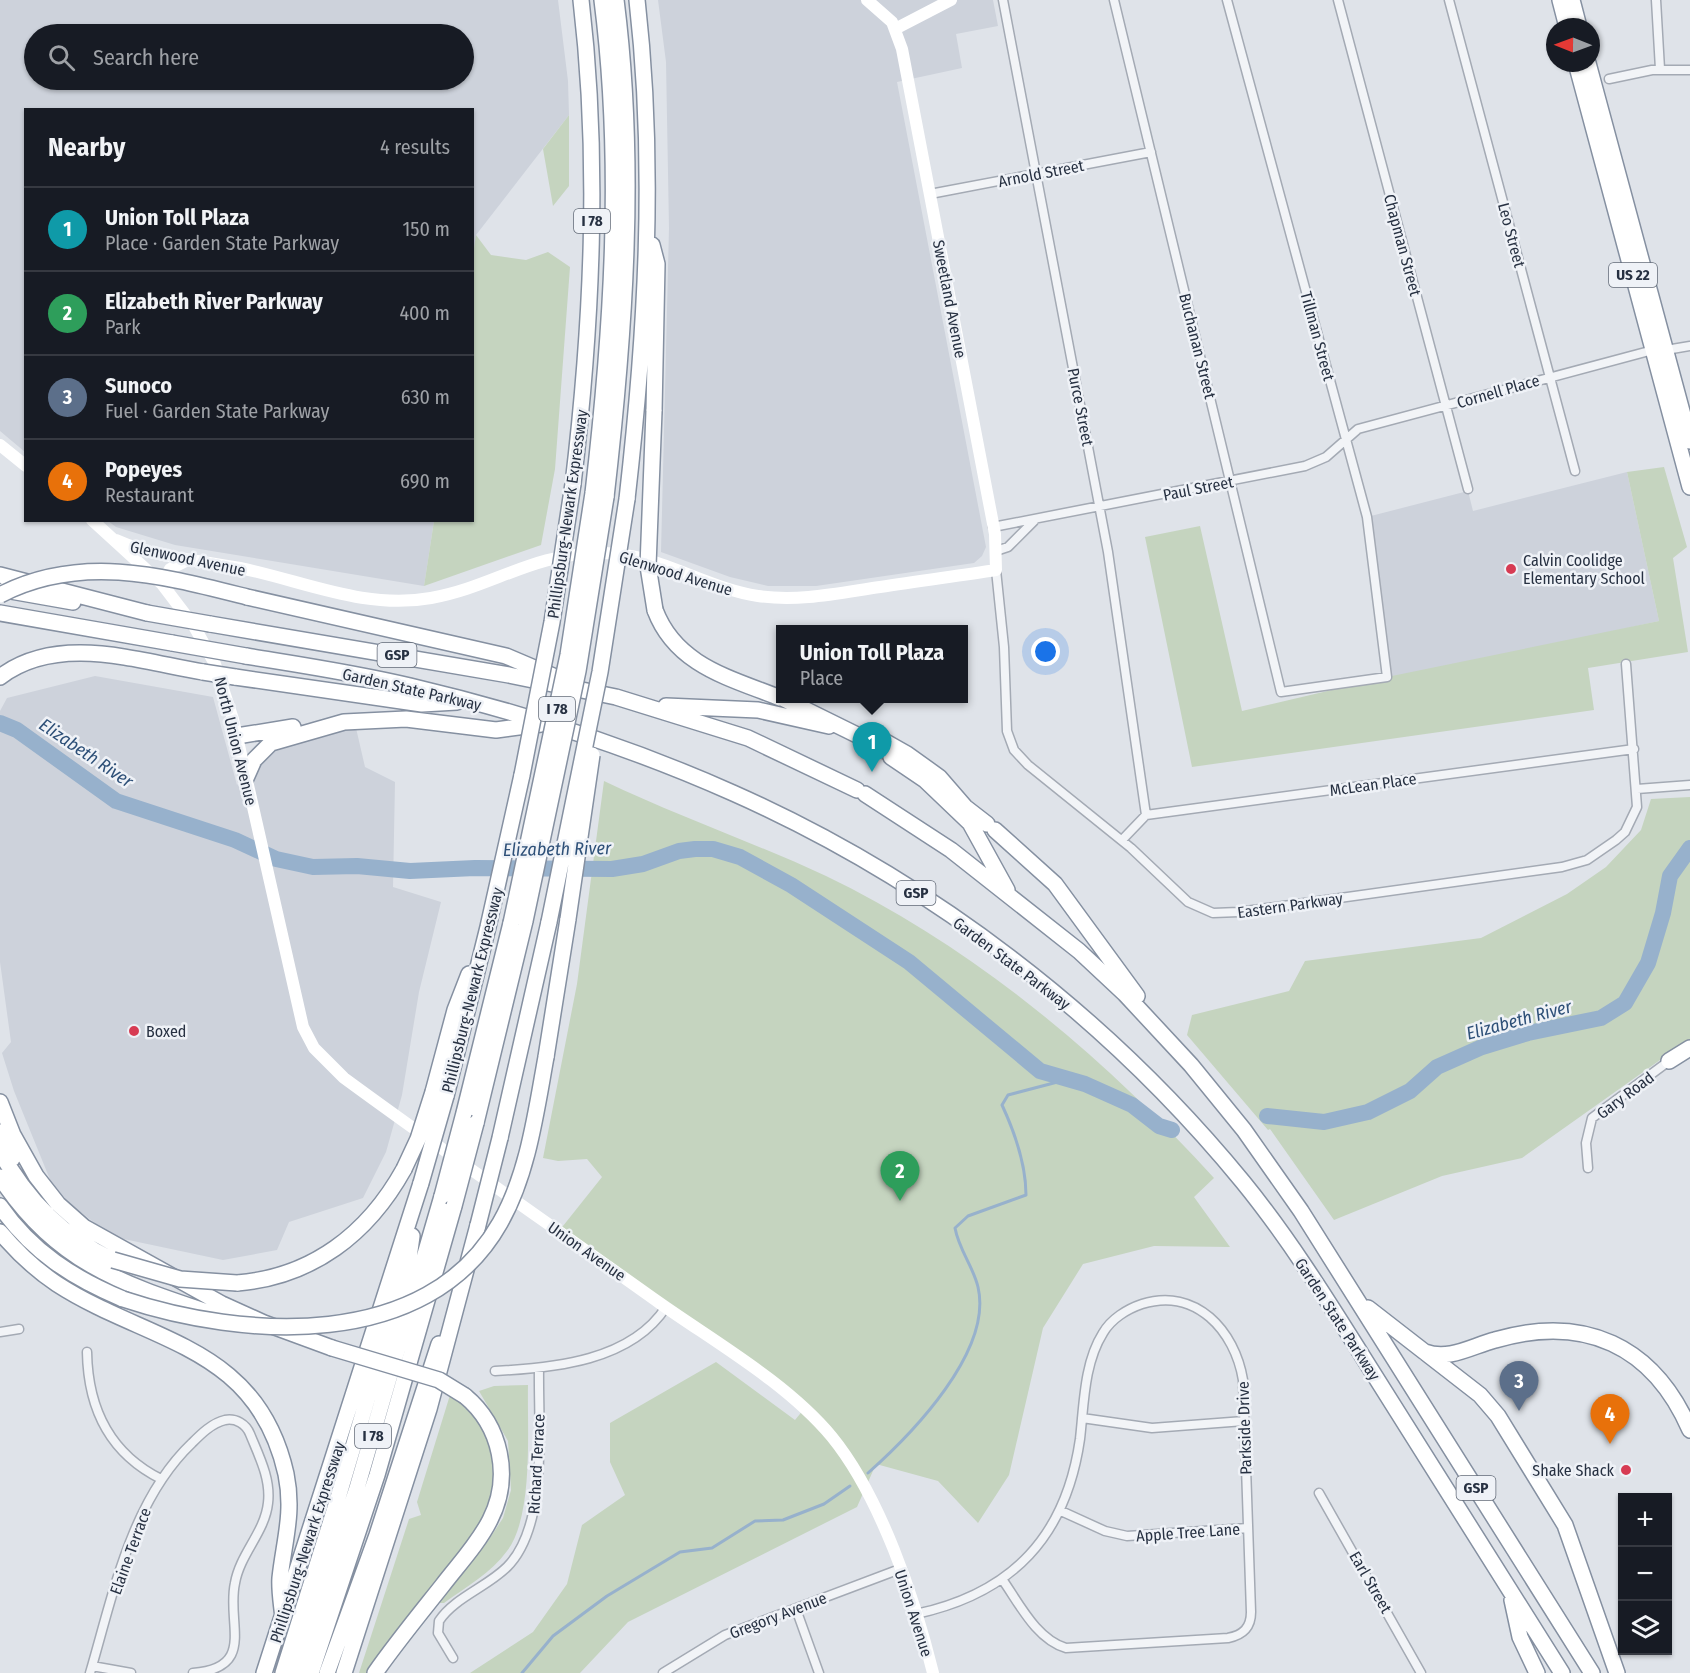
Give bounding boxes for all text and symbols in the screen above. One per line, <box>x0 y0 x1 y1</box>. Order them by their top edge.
north arrow <box>1546 18 1600 72</box>
search box <box>24 24 474 90</box>
icon: search <box>45 41 78 74</box>
text: Search here <box>93 44 199 71</box>
text: Nearby <box>48 132 125 163</box>
text: 4 results <box>380 135 450 159</box>
street label: Arnold Street <box>997 156 1086 191</box>
street label: Chapman Street <box>1380 192 1425 299</box>
street label: Leo Street <box>1494 201 1529 270</box>
text: Union Toll Plaza <box>105 204 249 231</box>
road number: I 78 <box>574 209 610 233</box>
text: 1 <box>63 217 72 241</box>
text: 150 m <box>403 217 450 241</box>
text: Place · Garden State Parkway <box>105 231 339 255</box>
street label: Sweetland Avenue <box>929 238 970 360</box>
road number: US 22 <box>1609 263 1657 287</box>
text: Elizabeth River Parkway <box>105 288 323 315</box>
street label: Tillman Street <box>1296 289 1339 384</box>
street label: Buchanan Street <box>1175 291 1220 402</box>
text: 2 <box>63 301 72 325</box>
text: 400 m <box>399 301 450 325</box>
text: Park <box>105 315 141 339</box>
street label: Purce Street <box>1064 366 1098 448</box>
street label: Cornell Place <box>1455 371 1542 412</box>
text: Sunoco <box>105 372 172 399</box>
text: 3 <box>63 385 72 409</box>
text: 630 m <box>401 385 450 409</box>
text: Fuel · Garden State Parkway <box>105 399 330 423</box>
street label: Phillipsburg-Newark Expressway <box>543 408 592 620</box>
text: Popeyes <box>105 456 182 483</box>
text: 4 <box>62 469 73 493</box>
text: 690 m <box>400 469 450 493</box>
street label: Paul Street <box>1161 472 1236 505</box>
text: Restaurant <box>105 483 194 507</box>
street label: Glenwood Avenue <box>129 537 247 580</box>
street label: Glenwood Avenue <box>617 547 735 600</box>
place label: Calvin Coolidge Elementary School <box>1523 551 1645 588</box>
marker: Calvin Coolidge Elementary School <box>1504 562 1518 576</box>
popup <box>776 625 968 703</box>
your location <box>1031 637 1060 666</box>
text: Union Toll Plaza <box>800 639 944 666</box>
road number: GSP <box>378 643 416 667</box>
street label: Garden State Parkway <box>341 664 484 715</box>
text: Place <box>800 666 843 690</box>
street label: North Union Avenue <box>210 675 261 807</box>
road number: I 78 <box>539 697 575 721</box>
water label: Elizabeth River <box>35 714 138 793</box>
pin: 1 <box>852 722 892 772</box>
street label: McLean Place <box>1328 769 1418 800</box>
water label: Elizabeth River <box>503 837 612 861</box>
road number: GSP <box>896 881 936 905</box>
street label: Phillipsburg-Newark Expressway <box>438 885 507 1095</box>
street label: Eastern Parkway <box>1236 889 1345 922</box>
street label: Garden State Parkway <box>949 913 1075 1014</box>
water label: Elizabeth River <box>1464 995 1575 1045</box>
place label: Boxed <box>146 1022 186 1041</box>
marker: Boxed <box>127 1024 141 1038</box>
street label: Gary Road <box>1593 1068 1658 1123</box>
pin: 2 <box>880 1152 920 1201</box>
street label: Union Avenue <box>544 1218 629 1285</box>
street label: Garden State Parkway <box>1291 1255 1385 1385</box>
pin: 3 <box>1500 1362 1538 1411</box>
street label: Parkside Drive <box>1233 1381 1256 1475</box>
pin: 4 <box>1590 1394 1630 1444</box>
street label: Richard Terrace <box>524 1413 549 1515</box>
road number: I 78 <box>355 1424 391 1448</box>
street label: Phillipsburg-Newark Expressway <box>266 1438 349 1645</box>
place label: Shake Shack <box>1532 1461 1615 1480</box>
marker: Shake Shack <box>1619 1463 1633 1477</box>
road number: GSP <box>1456 1476 1496 1500</box>
map controls <box>1618 1493 1672 1655</box>
button: + <box>1618 1493 1672 1547</box>
street label: Elaine Terrace <box>106 1505 155 1597</box>
street label: Apple Tree Lane <box>1135 1519 1241 1546</box>
button: − <box>1618 1547 1672 1601</box>
street label: Earl Street <box>1345 1548 1396 1617</box>
street label: Union Avenue <box>890 1567 937 1659</box>
street label: Gregory Avenue <box>727 1588 829 1643</box>
button: layers <box>1618 1601 1672 1655</box>

